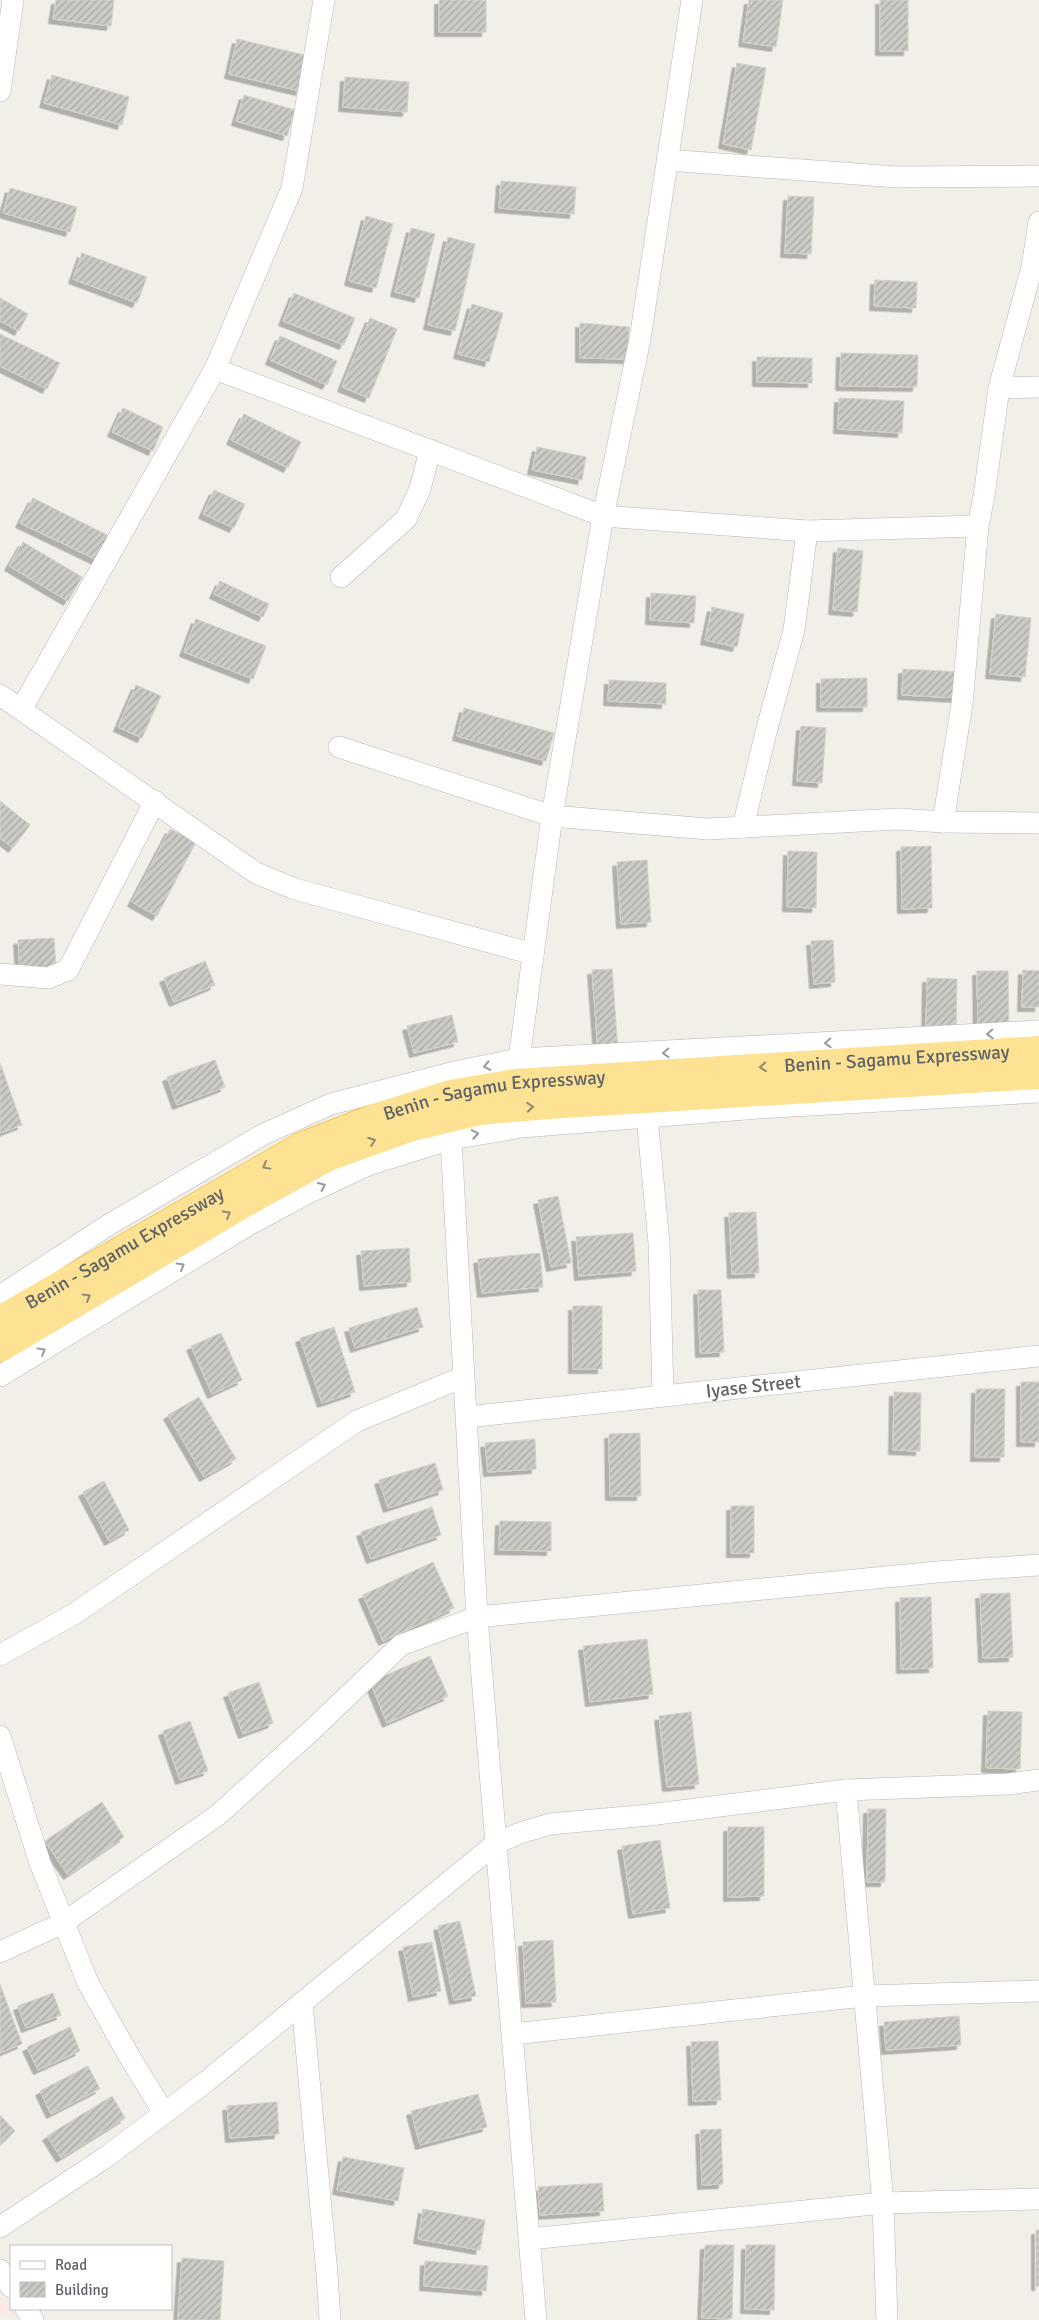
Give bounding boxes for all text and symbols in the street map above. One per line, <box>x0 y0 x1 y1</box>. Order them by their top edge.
one-way arrow <box>986 1028 994 1039</box>
one-way arrow <box>824 1038 832 1049</box>
street label: Benin - Sagamu Expressway <box>783 1040 1010 1078</box>
one-way arrow <box>662 1047 670 1058</box>
one-way arrow <box>482 1060 491 1071</box>
one-way arrow <box>759 1061 767 1072</box>
street label: Benin - Sagamu Expressway <box>380 1065 606 1126</box>
one-way arrow <box>526 1102 534 1113</box>
one-way arrow <box>471 1129 480 1140</box>
one-way arrow <box>367 1137 376 1147</box>
one-way arrow <box>263 1160 272 1170</box>
street label: Benin - Sagamu Expressway <box>21 1181 229 1315</box>
one-way arrow <box>317 1182 326 1193</box>
one-way arrow <box>222 1210 231 1220</box>
one-way arrow <box>175 1263 184 1273</box>
one-way arrow <box>82 1293 91 1303</box>
one-way arrow <box>36 1347 45 1357</box>
street label: Iyase Street <box>705 1369 802 1403</box>
legend <box>10 2245 172 2310</box>
text: Road <box>55 2256 87 2274</box>
text: Building <box>55 2281 109 2299</box>

